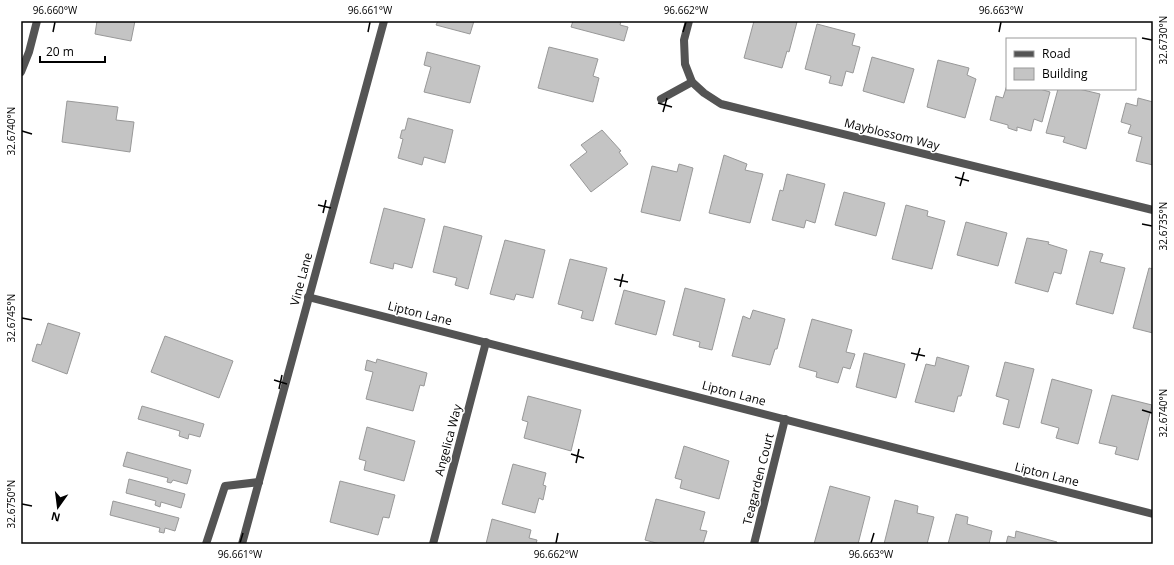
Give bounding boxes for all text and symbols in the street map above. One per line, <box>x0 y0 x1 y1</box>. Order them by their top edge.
text: 96.660°W <box>33 3 78 17</box>
text: 96.661°W <box>348 3 393 17</box>
text: 96.662°W <box>664 3 709 17</box>
text: 96.663°W <box>979 3 1024 17</box>
text: 32.6730°N <box>1156 16 1170 64</box>
scale bar <box>40 38 105 64</box>
legend <box>1006 38 1136 90</box>
text: 20 m <box>46 43 74 60</box>
text: Road <box>1042 45 1071 62</box>
text: Building <box>1042 65 1088 82</box>
text: 32.6740°N <box>4 107 18 155</box>
street label: Mayblossom Way <box>843 114 942 154</box>
text: 32.6735°N <box>1156 202 1170 250</box>
street label: Vine Lane <box>286 250 316 307</box>
text: 32.6745°N <box>4 294 18 342</box>
street label: Lipton Lane <box>386 297 454 329</box>
street label: Lipton Lane <box>700 376 768 410</box>
text: 32.6740°N <box>1156 389 1170 437</box>
street label: Angelica Way <box>430 401 466 478</box>
street label: Teagarden Court <box>738 431 778 527</box>
street label: Lipton Lane <box>1013 458 1081 490</box>
text: 32.6750°N <box>4 480 18 528</box>
north arrow <box>38 487 78 527</box>
text: N <box>49 509 62 526</box>
text: 96.661°W <box>218 547 263 561</box>
text: 96.662°W <box>534 547 579 561</box>
text: 96.663°W <box>849 547 894 561</box>

